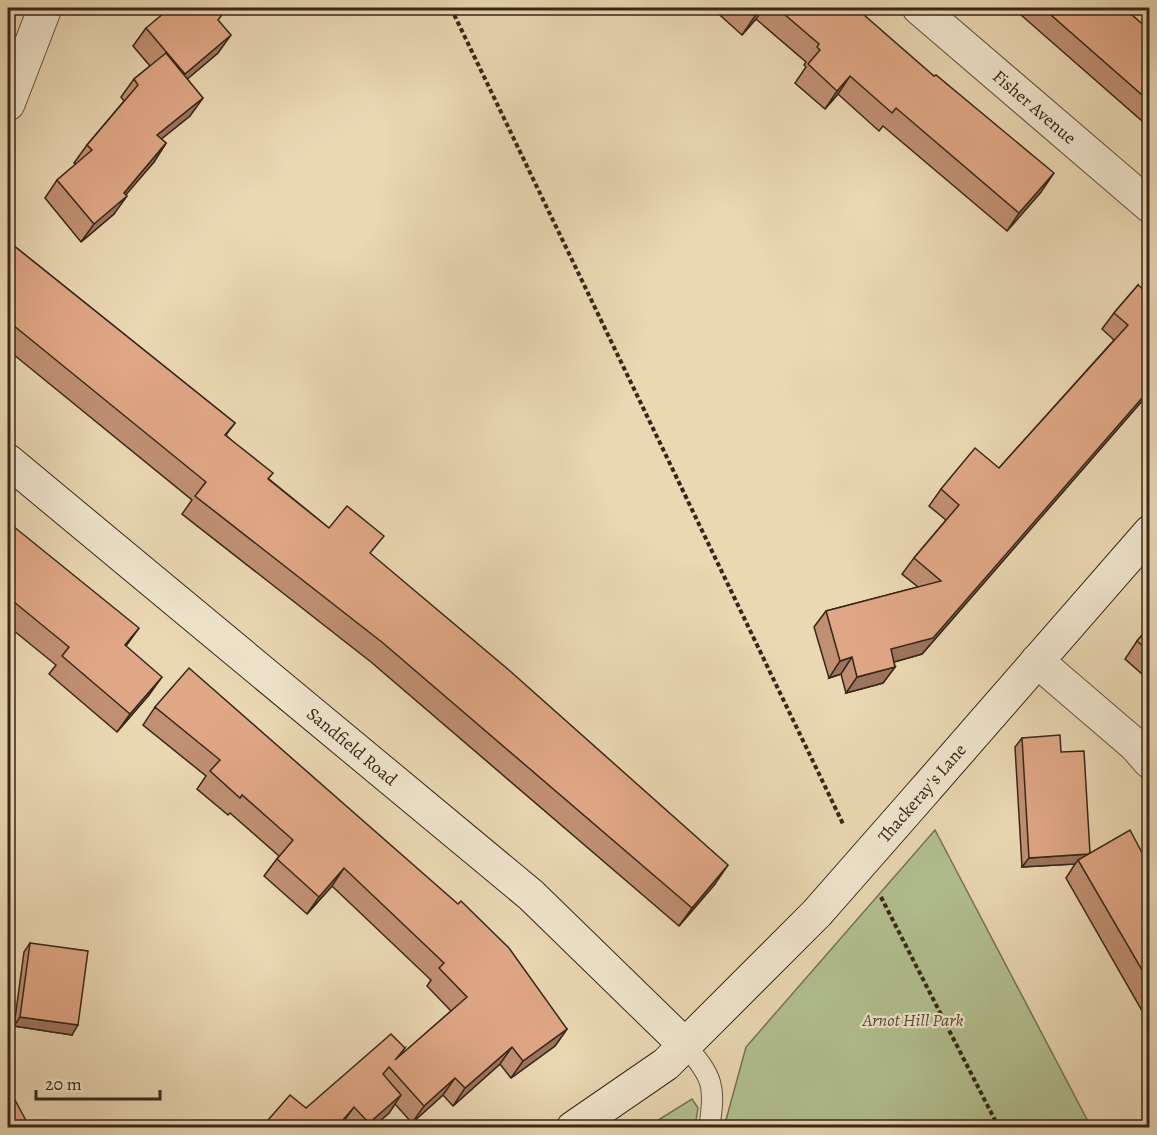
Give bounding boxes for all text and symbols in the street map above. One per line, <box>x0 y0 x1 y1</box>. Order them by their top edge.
street label: Fisher Avenue <box>987 64 1081 150</box>
street label: Sandfield Road <box>302 702 403 791</box>
street label: Thackeray's Lane <box>872 738 972 848</box>
park label: Arnot Hill Park <box>861 1008 964 1032</box>
scale bar <box>36 1063 160 1101</box>
text: 20 m <box>45 1072 82 1096</box>

